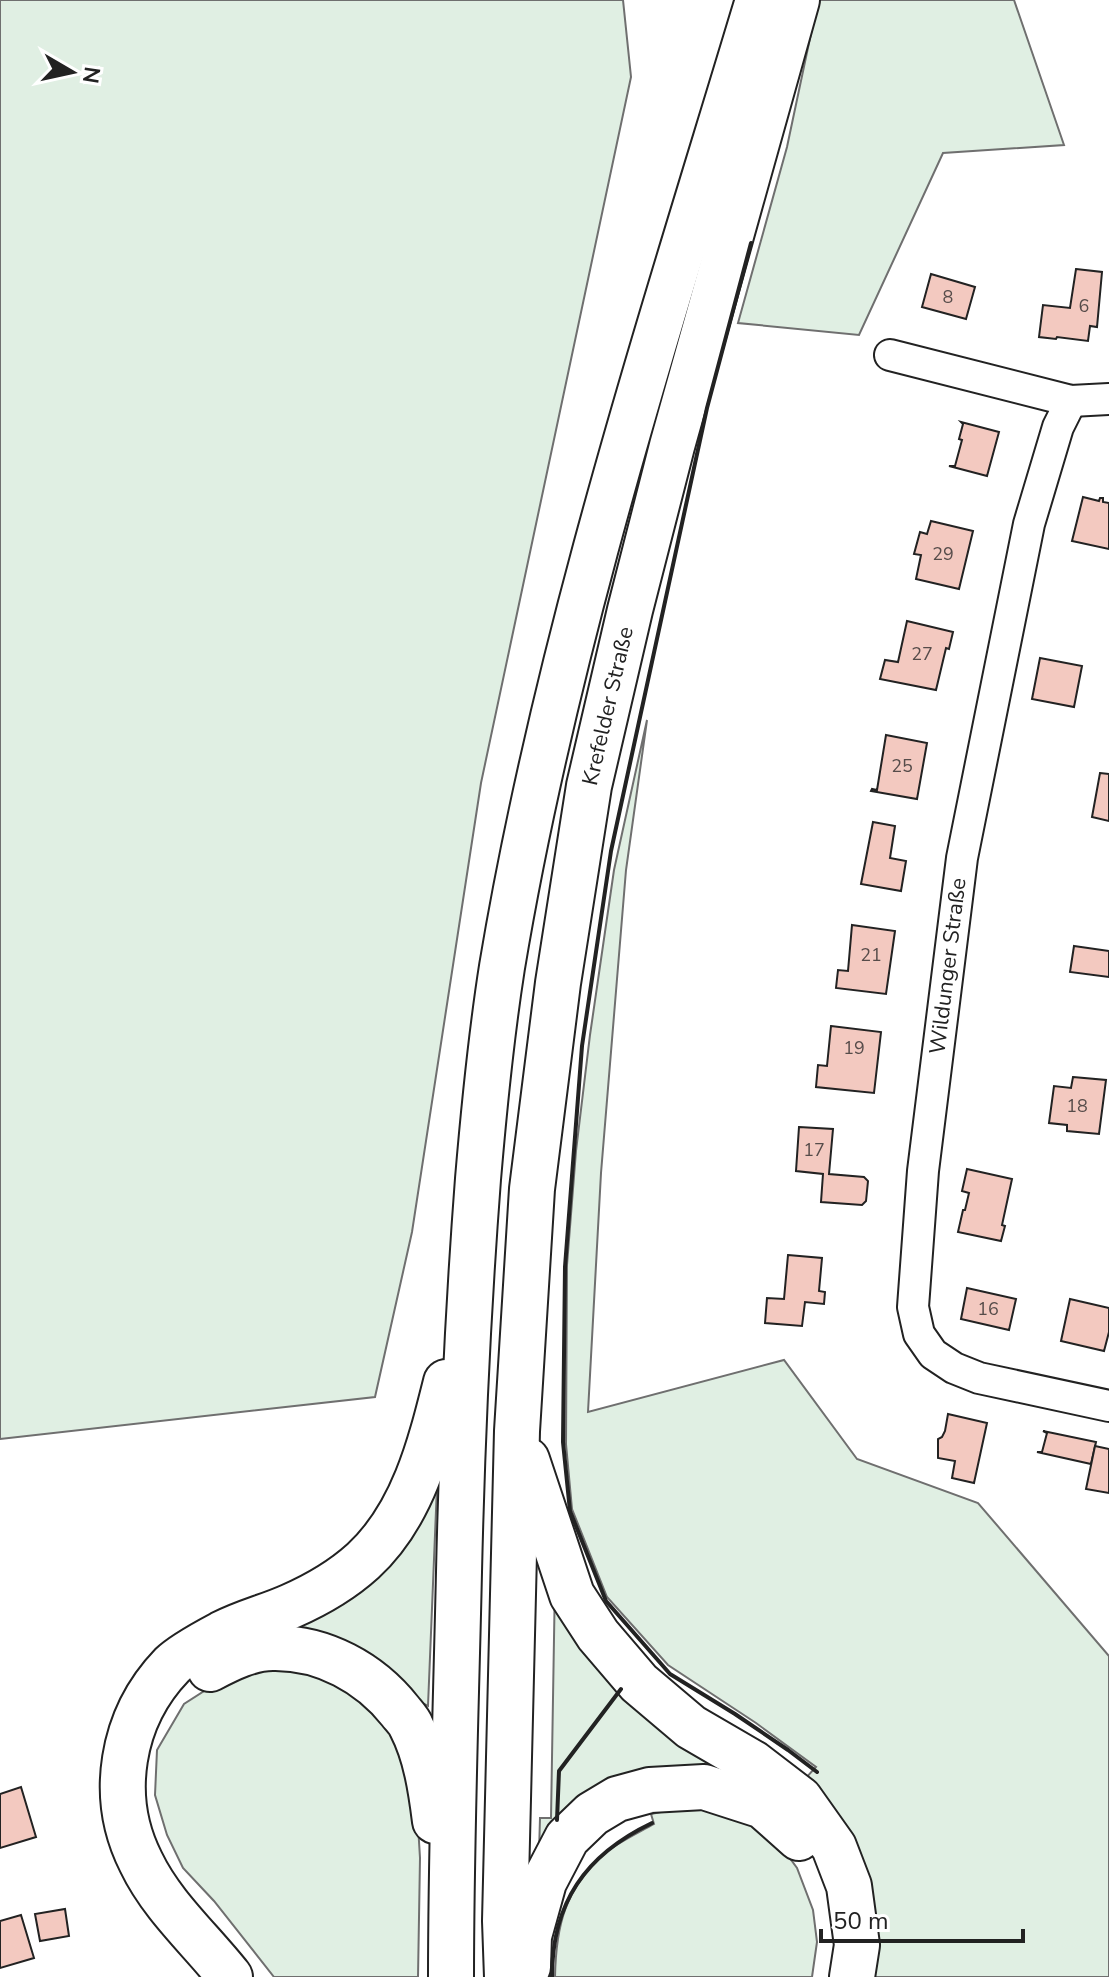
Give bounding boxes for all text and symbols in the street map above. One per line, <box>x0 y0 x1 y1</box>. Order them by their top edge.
north arrow <box>32 32 112 112</box>
text: N <box>75 64 107 85</box>
house number: 8 <box>943 285 953 309</box>
house number: 6 <box>1079 294 1089 318</box>
house number: 29 <box>932 542 954 566</box>
street label: Krefelder Straße <box>575 624 641 788</box>
house number: 27 <box>911 642 933 666</box>
house number: 25 <box>891 754 913 778</box>
street label: Wildunger Straße <box>922 876 974 1056</box>
house number: 21 <box>860 943 882 967</box>
house number: 19 <box>843 1036 865 1060</box>
house number: 18 <box>1066 1094 1088 1118</box>
house number: 17 <box>803 1138 825 1162</box>
house number: 16 <box>977 1297 999 1321</box>
scale bar <box>821 1893 1023 1943</box>
text: 50 m <box>833 1905 889 1937</box>

